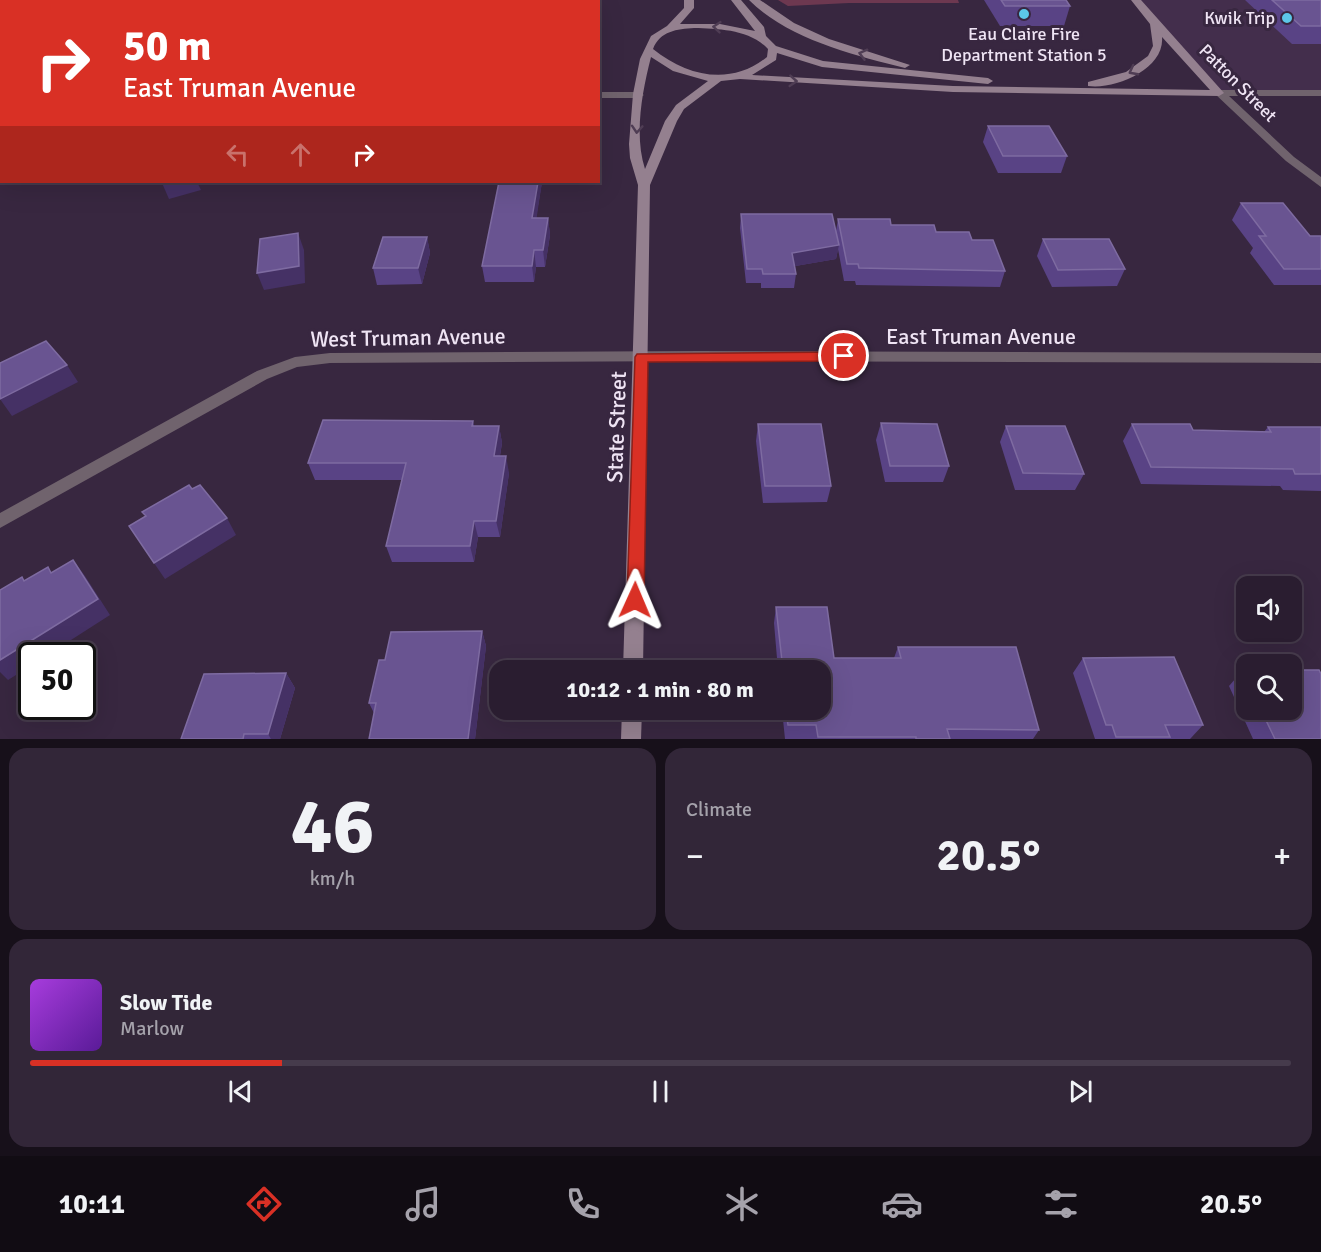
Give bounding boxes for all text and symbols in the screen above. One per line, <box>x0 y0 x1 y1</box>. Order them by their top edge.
marker: Eau Claire Fire Department Station 5 <box>1017 7 1031 21</box>
place label: Kwik Trip <box>1204 7 1275 29</box>
marker: Kwik Trip <box>1280 11 1294 25</box>
text: 50 m <box>123 21 212 72</box>
one-way arrow <box>712 21 721 34</box>
place label: Eau Claire Fire Department Station 5 <box>941 23 1107 66</box>
icon: right <box>24 24 102 102</box>
street label: Patton Street <box>1194 39 1282 127</box>
one-way arrow <box>858 49 868 62</box>
one-way arrow <box>1129 64 1139 75</box>
text: East Truman Avenue <box>123 72 356 105</box>
one-way arrow <box>789 75 798 88</box>
one-way arrow <box>630 125 643 134</box>
icon: left <box>221 138 254 171</box>
icon: ahead <box>284 138 317 171</box>
icon: right <box>347 138 380 171</box>
street label: West Truman Avenue <box>310 322 506 353</box>
street label: East Truman Avenue <box>886 323 1076 350</box>
pin <box>818 330 869 381</box>
icon: arrive <box>827 339 860 372</box>
street label: State Street <box>601 371 632 483</box>
position arrow <box>603 568 667 632</box>
map controls <box>1236 576 1302 720</box>
button: sound <box>1236 576 1302 642</box>
speed limit sign: 50 <box>18 642 96 720</box>
button: search <box>1236 654 1302 720</box>
text: 10:12 · 1 min · 80 m <box>566 676 754 703</box>
text: 46 <box>290 779 375 875</box>
text: Climate <box>686 797 752 822</box>
text: 20.5° <box>937 828 1040 883</box>
text: − <box>686 836 704 877</box>
text: + <box>1273 836 1291 877</box>
text: km/h <box>310 866 355 891</box>
text: Slow Tide <box>120 989 212 1016</box>
text: Marlow <box>120 1016 184 1041</box>
icon: previous <box>224 1075 257 1108</box>
icon: pause <box>644 1075 677 1108</box>
icon: next <box>1064 1075 1097 1108</box>
icon: directions <box>243 1183 285 1225</box>
icon: music <box>402 1183 444 1225</box>
icon: phone <box>562 1183 604 1225</box>
icon: climate <box>721 1183 763 1225</box>
icon: car <box>881 1183 923 1225</box>
icon: filters <box>1040 1183 1082 1225</box>
text: 10:11 <box>59 1188 125 1221</box>
text: 20.5° <box>1200 1188 1262 1221</box>

